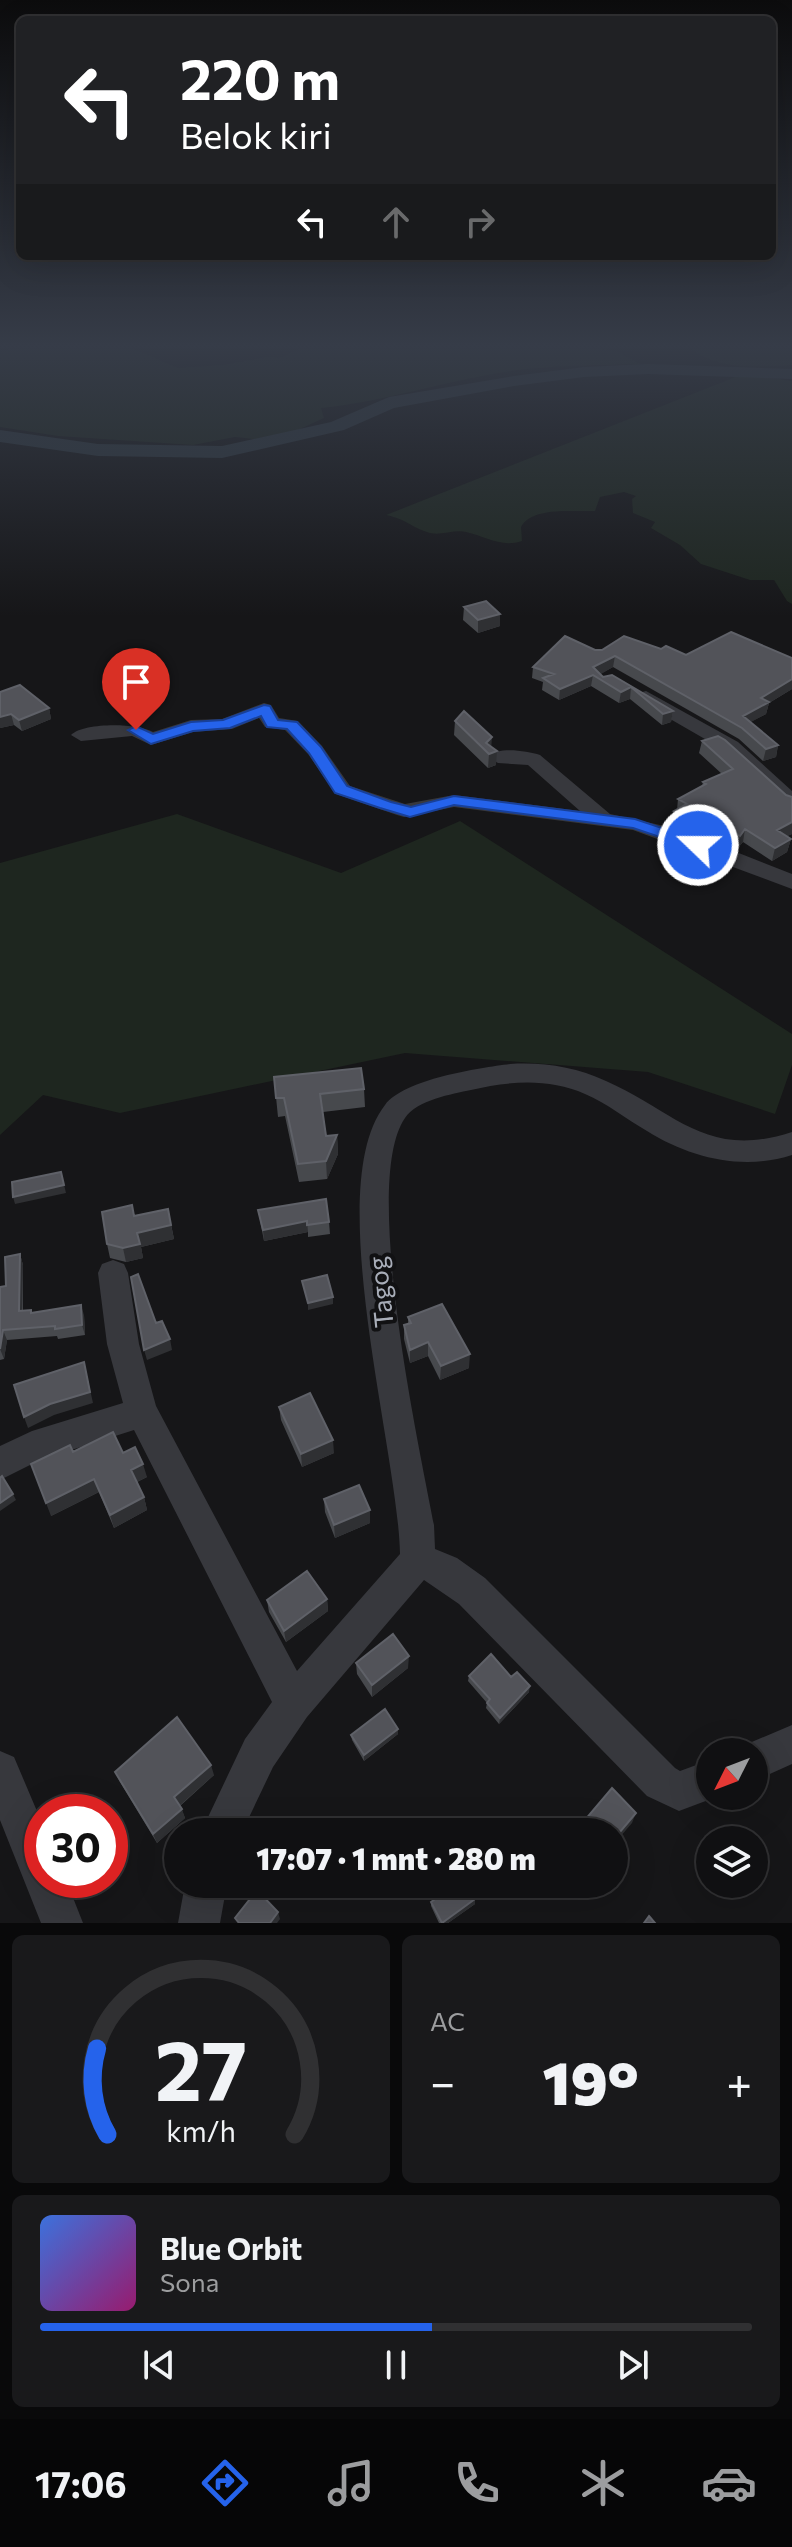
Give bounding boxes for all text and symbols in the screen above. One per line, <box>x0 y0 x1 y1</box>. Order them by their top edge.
text: 220 m <box>180 43 340 112</box>
icon: left <box>48 48 152 152</box>
text: Belok kiri <box>180 112 332 156</box>
icon: left <box>290 200 334 244</box>
icon: ahead <box>374 200 418 244</box>
icon: right <box>458 200 502 244</box>
pin <box>102 648 170 730</box>
icon: arrive <box>114 660 158 704</box>
position arrow <box>656 803 740 887</box>
street label: Tagog <box>360 1255 399 1329</box>
north arrow <box>696 1738 768 1810</box>
map controls <box>696 1738 768 1898</box>
speed limit sign: 30 <box>24 1794 128 1898</box>
button: layers <box>696 1826 768 1898</box>
text: 17:07 · 1 mnt · 280 m <box>256 1839 536 1876</box>
text: AC <box>430 2005 465 2036</box>
text: 27 <box>155 2016 247 2118</box>
text: 19° <box>542 2044 639 2117</box>
text: − <box>430 2054 455 2108</box>
text: + <box>726 2054 752 2108</box>
text: km/h <box>166 2113 236 2148</box>
text: Blue Orbit <box>160 2229 302 2266</box>
text: Sona <box>160 2266 219 2297</box>
icon: previous <box>137 2343 181 2387</box>
icon: pause <box>374 2343 418 2387</box>
icon: next <box>611 2343 655 2387</box>
icon: directions <box>197 2455 253 2511</box>
icon: music <box>323 2455 379 2511</box>
icon: phone <box>449 2455 505 2511</box>
icon: climate <box>575 2455 631 2511</box>
icon: car <box>701 2455 757 2511</box>
text: 17:06 <box>35 2461 127 2505</box>

